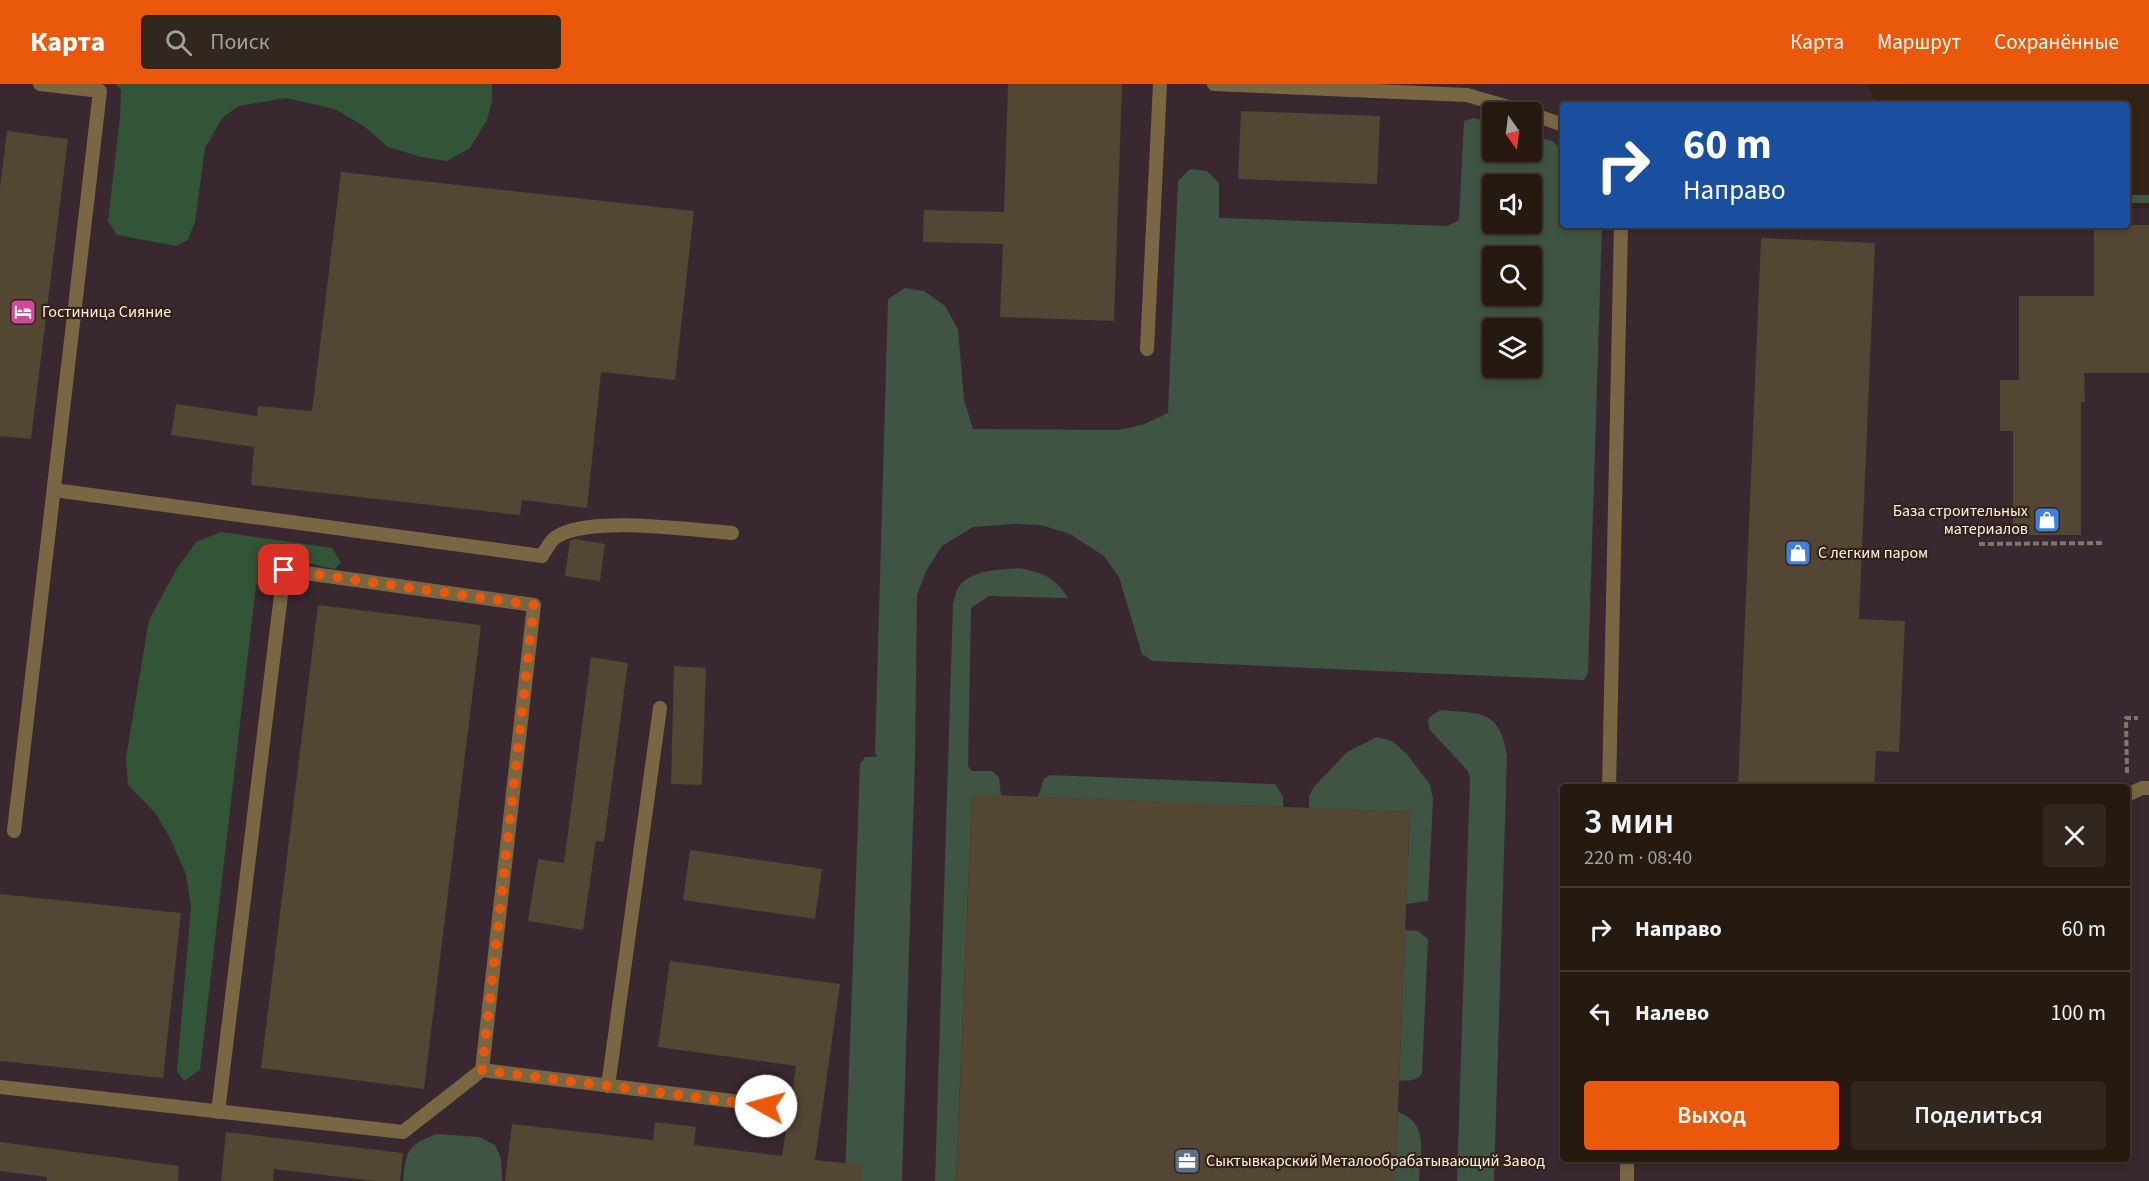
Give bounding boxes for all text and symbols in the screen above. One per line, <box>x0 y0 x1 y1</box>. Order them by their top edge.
search box <box>141 15 561 69</box>
text: Карта <box>30 22 105 62</box>
icon: search <box>162 26 195 59</box>
text: Поиск <box>210 26 270 58</box>
text: Карта <box>1790 27 1844 57</box>
text: Маршрут <box>1877 27 1961 57</box>
text: Сохранённые <box>1994 27 2119 57</box>
north arrow <box>1482 102 1542 162</box>
map controls <box>1482 102 1542 378</box>
text: 60 m <box>1683 115 1772 175</box>
icon: right <box>1584 126 1662 204</box>
text: Направо <box>1683 171 1786 210</box>
button: sound <box>1482 174 1542 234</box>
button: search <box>1482 246 1542 306</box>
hotel icon: Гостиница Сияние <box>8 297 38 327</box>
place label: Гостиница Сияние <box>42 301 171 323</box>
button: layers <box>1482 318 1542 378</box>
place label: База строительных материалов <box>1893 500 2028 540</box>
shop icon: База строительных материалов <box>2032 505 2062 535</box>
shop icon: С легким паром <box>1783 538 1813 568</box>
place label: С легким паром <box>1818 542 1928 564</box>
pin <box>258 544 309 595</box>
icon: arrive <box>267 553 300 586</box>
text: 3 мин <box>1584 796 1674 847</box>
button: close <box>2043 804 2106 867</box>
text: 220 m · 08:40 <box>1584 844 1692 872</box>
icon: right <box>1584 913 1617 946</box>
text: Направо <box>1635 913 1722 945</box>
text: 60 m <box>2061 913 2106 945</box>
icon: left <box>1584 997 1617 1030</box>
text: Налево <box>1635 997 1709 1029</box>
text: 100 m <box>2051 997 2106 1029</box>
position arrow <box>734 1074 798 1138</box>
button: Выход <box>1584 1081 1839 1150</box>
button: Поделиться <box>1851 1081 2106 1150</box>
office icon: Сыктывкарский Металообрабатывающий Завод <box>1172 1146 1202 1176</box>
place label: Сыктывкарский Металообрабатывающий Завод <box>1206 1150 1545 1172</box>

